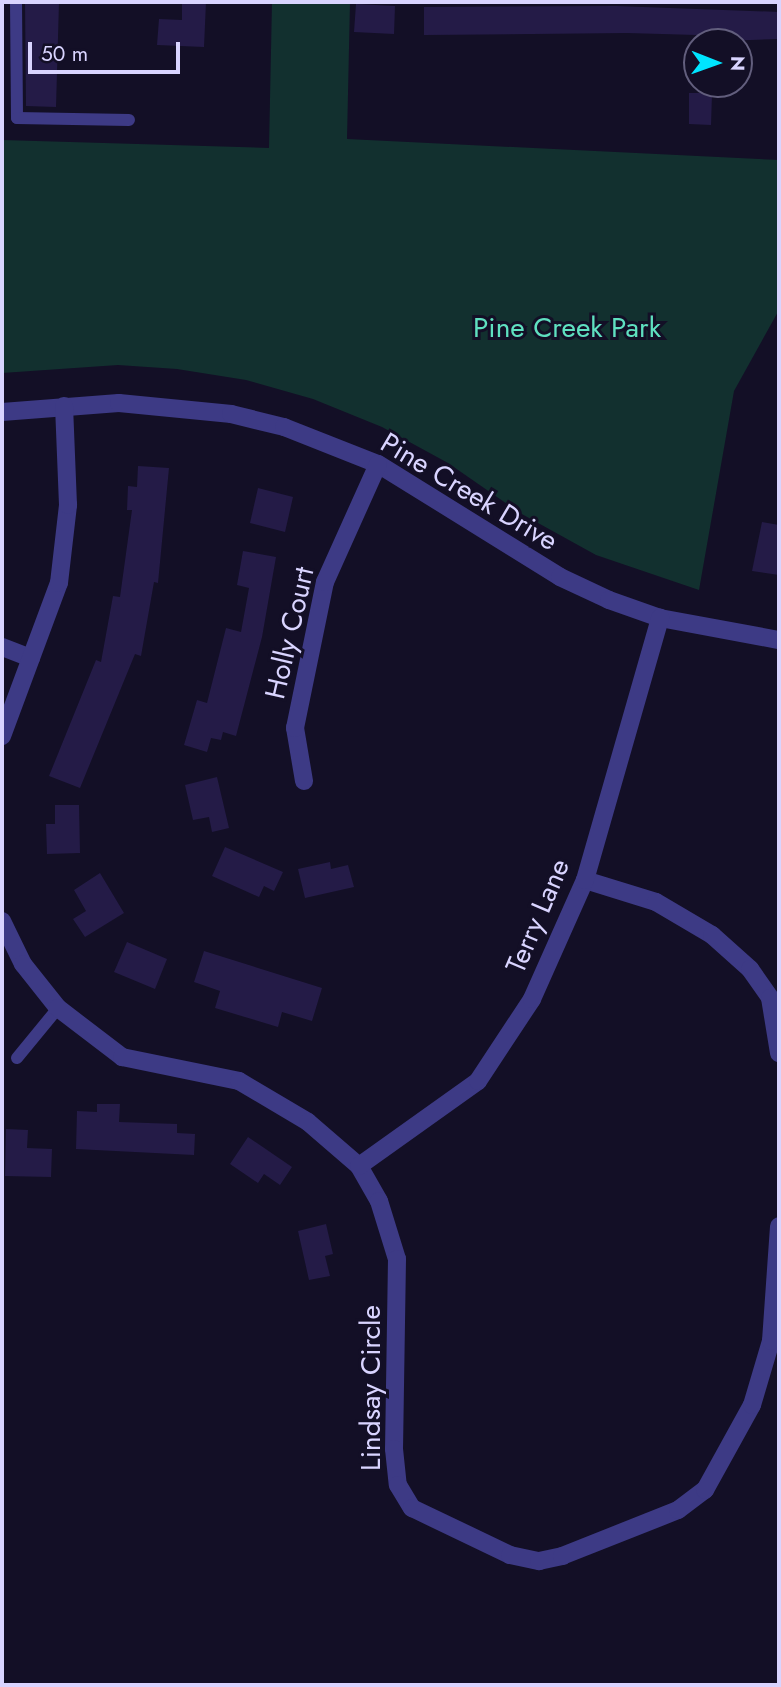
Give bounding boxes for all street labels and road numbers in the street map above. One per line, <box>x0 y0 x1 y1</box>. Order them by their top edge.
street label: Pine Creek Drive <box>374 426 564 558</box>
street label: Holly Court <box>259 564 321 702</box>
street label: Terry Lane <box>499 854 577 978</box>
street label: Lindsay Circle <box>354 1305 388 1471</box>

